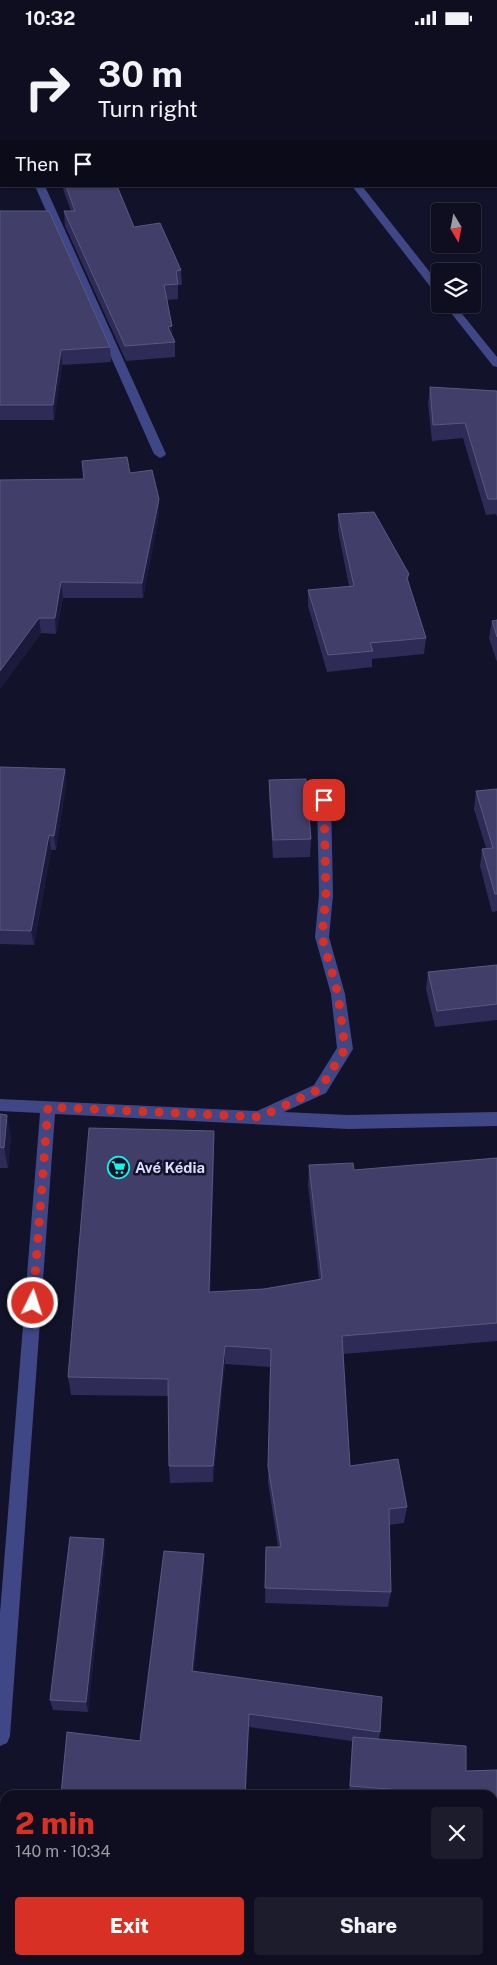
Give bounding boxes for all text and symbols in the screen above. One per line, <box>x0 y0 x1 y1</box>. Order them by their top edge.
text: 10:32 <box>25 7 75 29</box>
text: 30 m <box>98 54 183 95</box>
icon: right <box>15 55 80 120</box>
text: Turn right <box>98 96 198 122</box>
icon: arrive <box>69 150 97 178</box>
text: Then <box>15 153 59 175</box>
north arrow <box>431 203 481 253</box>
map controls <box>431 203 481 313</box>
button: layers <box>431 263 481 313</box>
pin <box>303 779 345 821</box>
icon: arrive <box>310 786 338 814</box>
supermarket icon: Avé Kédia <box>107 1156 131 1180</box>
place label: Avé Kédia <box>135 1159 205 1176</box>
position arrow <box>6 1276 58 1328</box>
text: 2 min <box>15 1805 95 1841</box>
button: close <box>431 1807 483 1859</box>
text: 140 m · 10:34 <box>15 1842 110 1861</box>
button: Exit <box>15 1897 244 1955</box>
button: Share <box>254 1897 483 1955</box>

